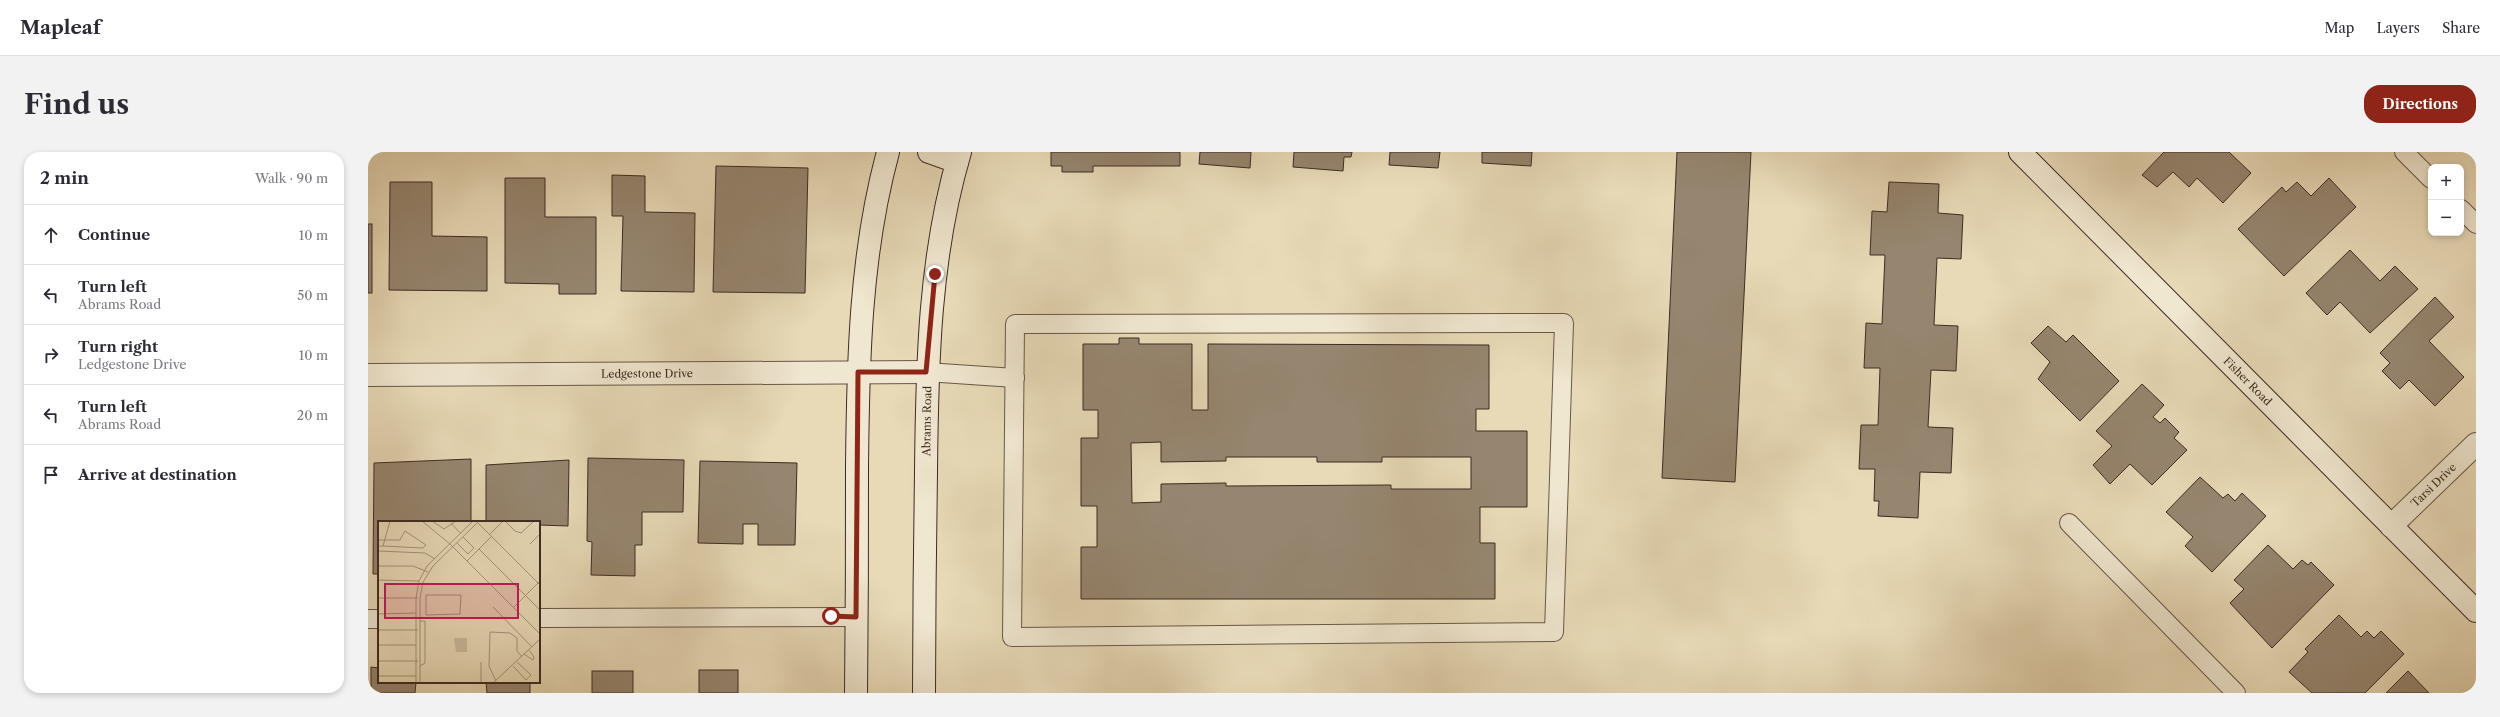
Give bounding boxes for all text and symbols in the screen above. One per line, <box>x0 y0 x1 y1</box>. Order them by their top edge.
text: Mapleaf <box>20 16 101 39</box>
text: Map <box>2324 19 2354 37</box>
text: Layers <box>2376 19 2420 37</box>
text: Share <box>2442 19 2480 37</box>
button: Directions <box>2364 85 2476 123</box>
text: Find us <box>24 87 129 121</box>
map controls <box>2428 164 2464 236</box>
button: + <box>2428 164 2464 200</box>
text: 2 min <box>40 168 89 188</box>
text: Walk · 90 m <box>255 170 328 186</box>
button: − <box>2428 200 2464 236</box>
icon: ahead <box>40 224 62 246</box>
text: Continue <box>78 225 150 244</box>
text: 10 m <box>299 227 328 243</box>
route end <box>926 265 944 283</box>
text: Turn left <box>78 277 147 296</box>
icon: left <box>40 284 62 306</box>
text: 50 m <box>297 287 328 303</box>
text: Abrams Road <box>78 296 161 312</box>
text: Turn right <box>78 337 158 356</box>
icon: right <box>40 344 62 366</box>
text: 10 m <box>299 347 328 363</box>
street label: Fisher Road <box>2221 354 2275 409</box>
text: Ledgestone Drive <box>78 356 187 372</box>
street label: Ledgestone Drive <box>601 366 693 381</box>
street label: Abrams Road <box>919 385 935 457</box>
text: Turn left <box>78 397 147 416</box>
icon: left <box>40 404 62 426</box>
text: 20 m <box>297 407 328 423</box>
text: Abrams Road <box>78 416 161 432</box>
street label: Tarsi Drive <box>2408 460 2459 510</box>
icon: arrive <box>40 464 62 486</box>
text: Arrive at destination <box>78 465 237 484</box>
inset map <box>378 521 540 683</box>
route start <box>822 607 840 625</box>

